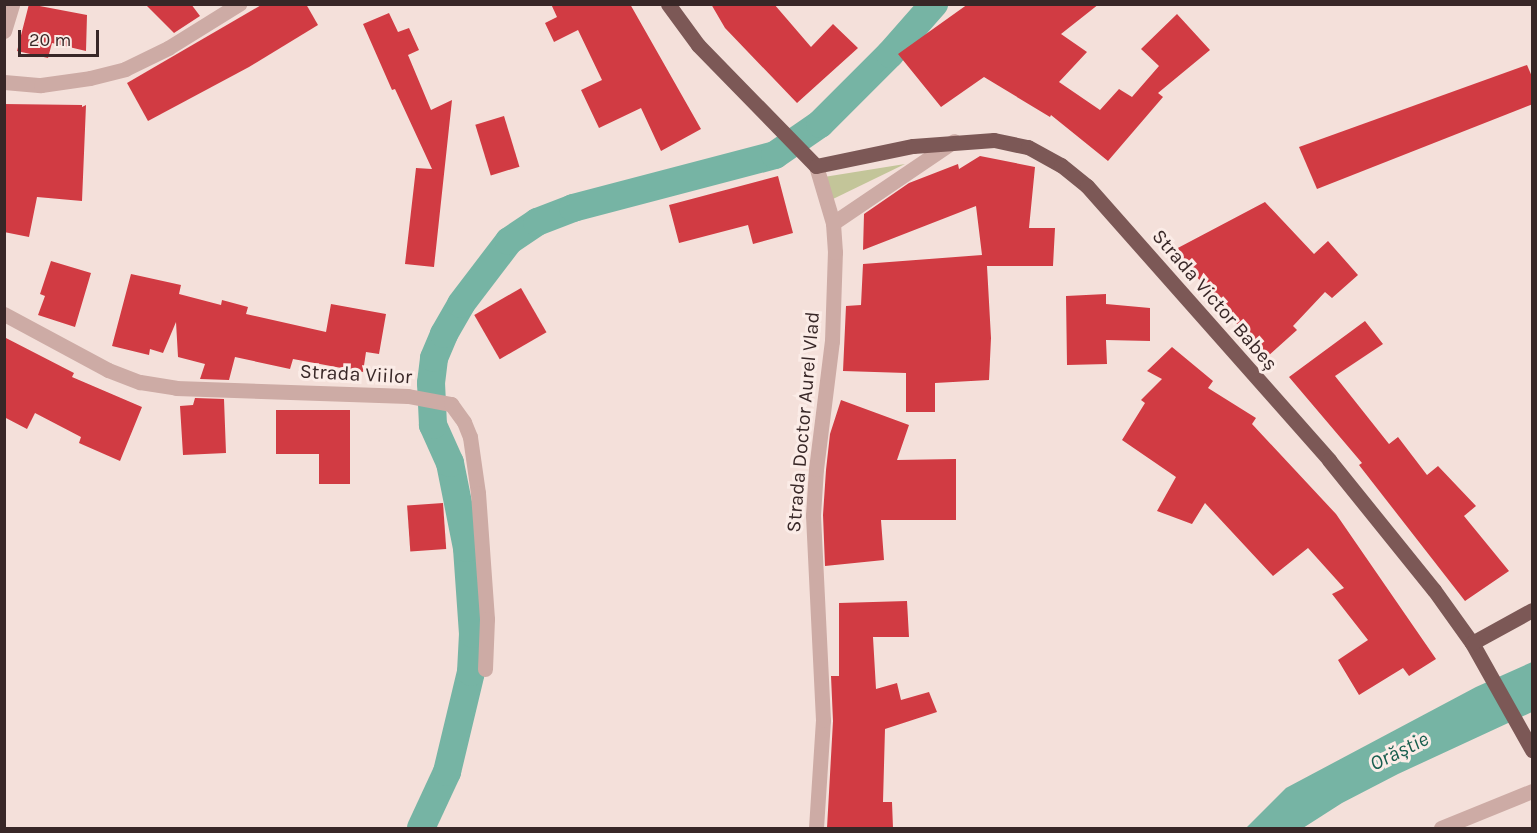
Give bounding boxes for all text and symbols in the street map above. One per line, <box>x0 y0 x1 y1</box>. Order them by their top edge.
scale bar <box>21 18 102 56</box>
text: 20 m <box>29 29 71 51</box>
street label: Strada Victor Babeș <box>1147 224 1283 376</box>
street label: Strada Doctor Aurel Vlad <box>781 311 825 533</box>
street label: Strada Viilor <box>299 359 413 389</box>
water label: Orăștie <box>1365 726 1433 776</box>

